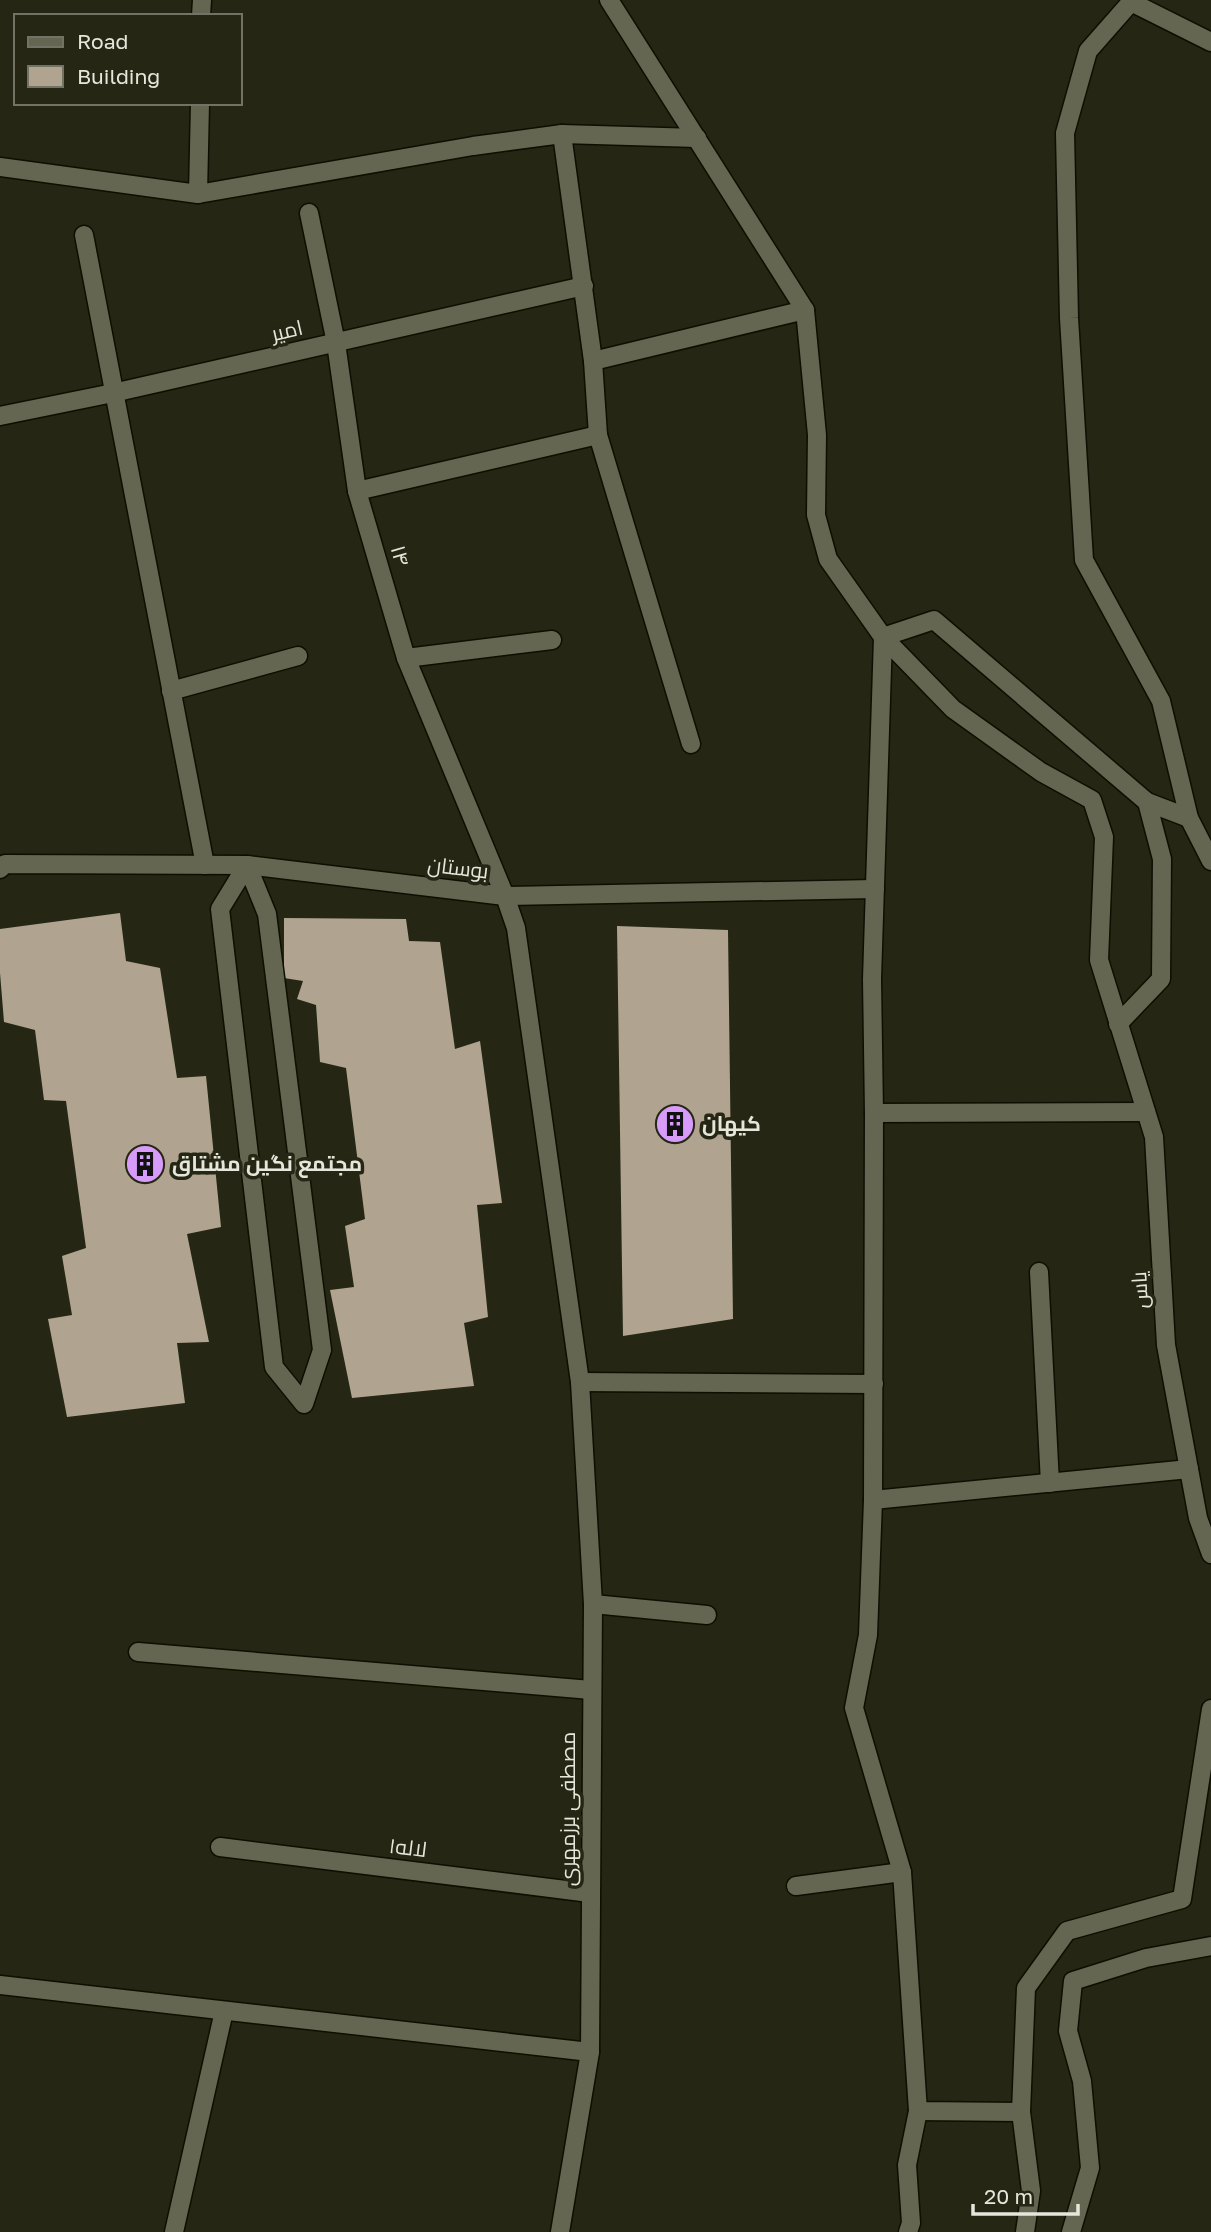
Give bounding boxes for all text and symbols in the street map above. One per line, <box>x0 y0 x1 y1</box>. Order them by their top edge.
legend <box>14 14 242 105</box>
text: Road <box>77 28 128 54</box>
text: Building <box>77 63 160 89</box>
street label: امیر <box>267 314 305 346</box>
street label: ۱۴ <box>386 542 416 569</box>
street label: بوستان <box>426 850 490 885</box>
building icon: کیهان <box>654 1103 696 1145</box>
place label: کیهان <box>702 1110 761 1137</box>
building icon: مجتمع نگین مشتاق <box>124 1143 166 1185</box>
place label: مجتمع نگین مشتاق <box>172 1150 362 1178</box>
street label: یاس <box>1125 1270 1154 1309</box>
street label: مصطفی برزمهری <box>554 1732 581 1886</box>
street label: لاله۱ <box>388 1832 429 1862</box>
scale bar <box>973 2172 1078 2216</box>
text: 20 m <box>984 2183 1033 2209</box>

